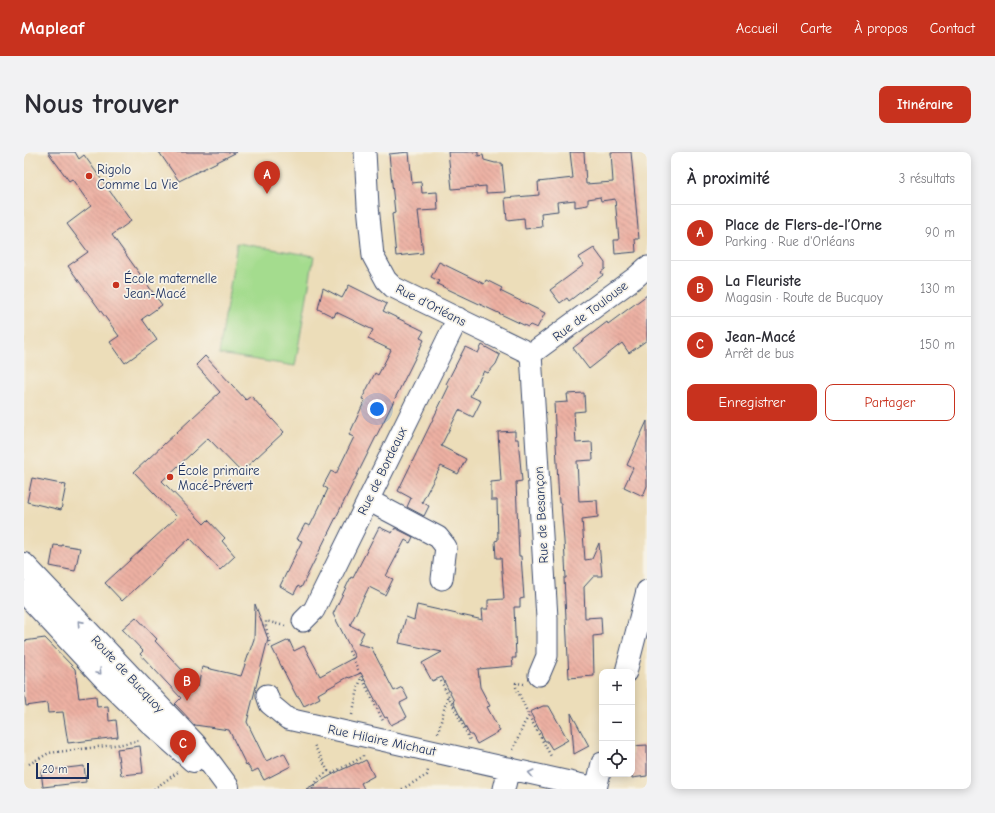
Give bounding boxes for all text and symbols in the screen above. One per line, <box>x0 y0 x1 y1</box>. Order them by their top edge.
text: Mapleaf <box>20 17 84 39</box>
text: Accueil <box>736 20 778 37</box>
text: Carte <box>800 20 832 37</box>
text: À propos <box>854 20 908 37</box>
text: Contact <box>930 20 975 37</box>
button: Itinéraire <box>879 86 971 123</box>
text: Nous trouver <box>24 88 179 120</box>
pin: A <box>254 161 280 194</box>
place label: Rigolo Comme La Vie <box>97 162 178 192</box>
text: À proximité <box>687 169 770 188</box>
marker: Rigolo Comme La Vie <box>84 171 94 181</box>
text: 3 résultats <box>899 171 955 186</box>
text: Place de Flers-de-l’Orne <box>725 216 882 234</box>
text: A <box>696 225 704 240</box>
text: 90 m <box>925 225 955 240</box>
text: Parking · Rue d'Orléans <box>725 234 855 249</box>
place label: École maternelle Jean-Macé <box>124 270 218 301</box>
text: La Fleuriste <box>725 272 801 290</box>
street label: Rue de Toulouse <box>549 278 631 344</box>
marker: École maternelle Jean-Macé <box>111 280 121 290</box>
street label: Rue d'Orléans <box>393 281 469 329</box>
text: B <box>696 281 704 296</box>
text: 130 m <box>920 281 955 296</box>
text: Magasin · Route de Bucquoy <box>725 290 883 305</box>
text: Jean-Macé <box>725 328 795 346</box>
text: C <box>696 337 704 352</box>
text: 150 m <box>920 337 955 352</box>
text: Arrêt de bus <box>725 346 794 361</box>
button: Enregistrer <box>687 384 817 421</box>
button: Partager <box>825 384 955 421</box>
your location <box>367 399 387 419</box>
street label: Rue de Bordeaux <box>354 424 410 517</box>
place label: École primaire Macé-Prévert <box>178 462 260 493</box>
street label: Rue de Besançon <box>531 466 551 564</box>
marker: École primaire Macé-Prévert <box>165 472 175 482</box>
one-way arrow <box>78 621 85 628</box>
street label: Route de Bucquoy <box>88 632 168 716</box>
one-way arrow <box>94 667 101 675</box>
pin: B <box>174 668 200 701</box>
map controls <box>599 669 635 777</box>
button: + <box>599 669 635 705</box>
button: − <box>599 705 635 741</box>
street label: Rue Hilaire Michaut <box>327 721 439 759</box>
pin: C <box>170 730 196 763</box>
button: locate <box>599 741 635 777</box>
scale bar <box>36 761 89 780</box>
text: 20 m <box>42 763 67 776</box>
one-way arrow <box>528 770 534 778</box>

